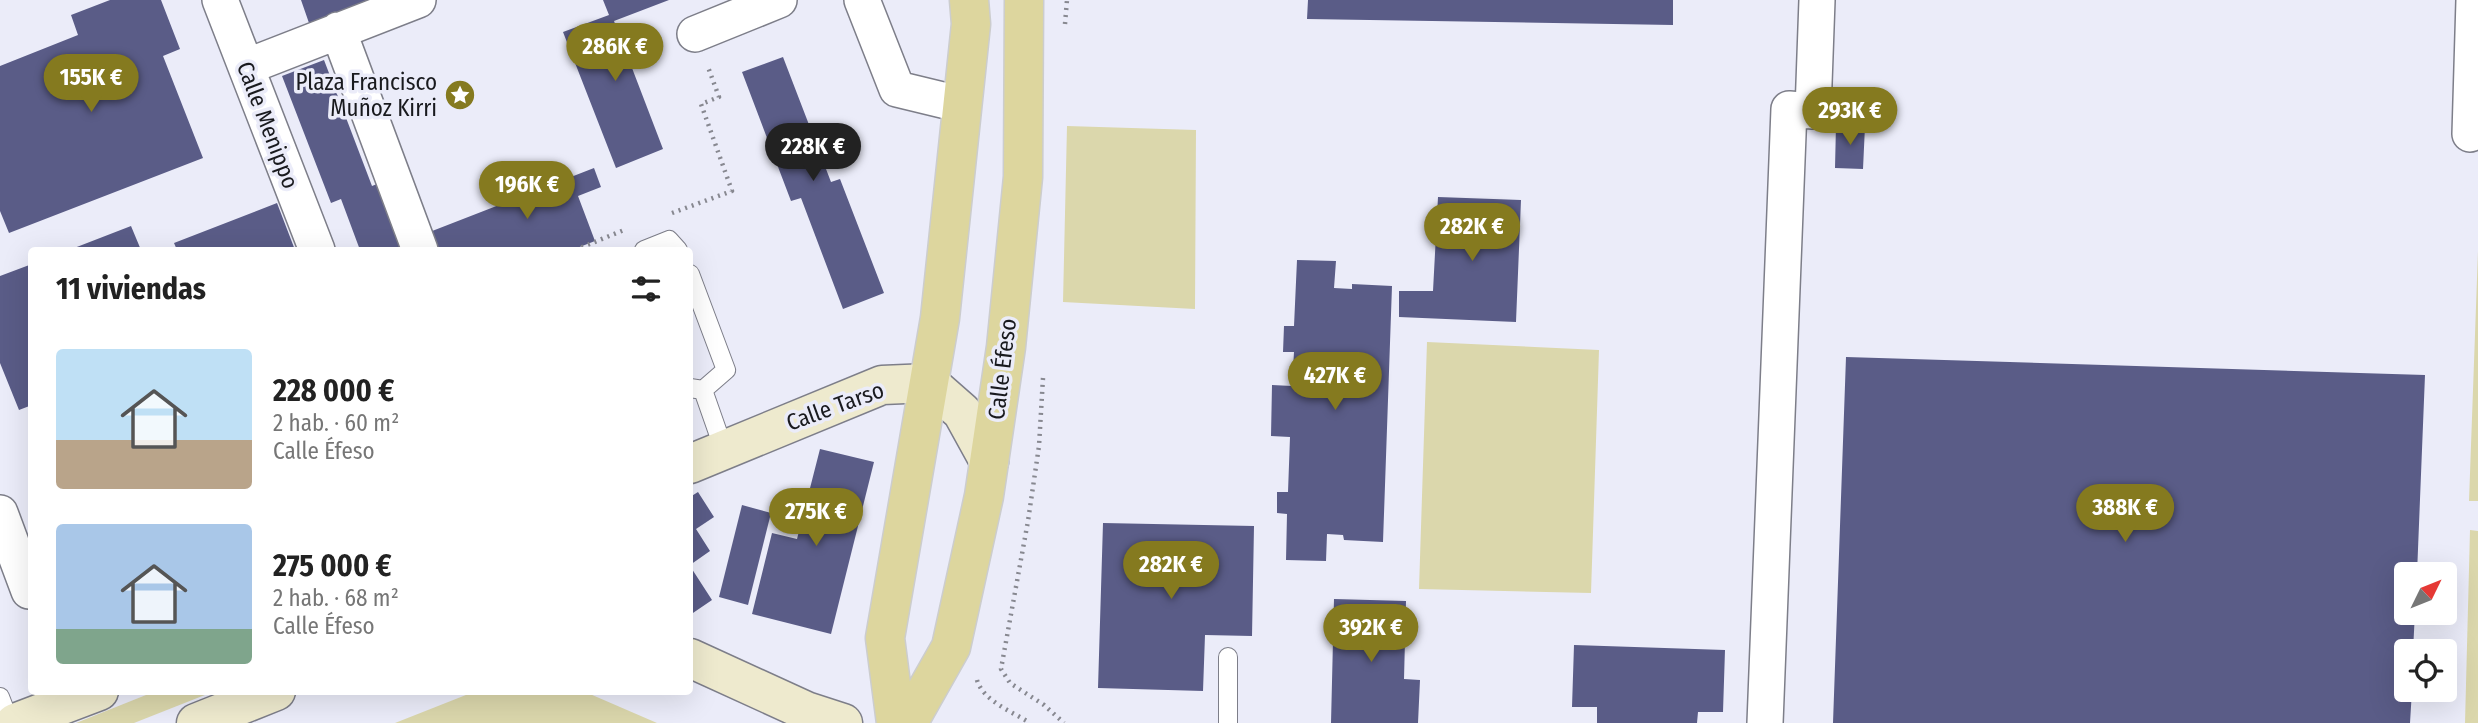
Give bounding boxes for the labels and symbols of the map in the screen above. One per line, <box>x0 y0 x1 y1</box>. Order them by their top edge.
pin: 286K € <box>558 24 672 83</box>
pin: 155K € <box>34 54 148 114</box>
street label: Calle Menippo <box>231 58 305 192</box>
place label: Plaza Francisco Muñoz Kirri <box>296 68 437 122</box>
place icon: Plaza Francisco Muñoz Kirri <box>443 78 477 112</box>
pin: 293K € <box>1793 88 1907 147</box>
pin: 228K € <box>756 124 870 183</box>
pin: 196K € <box>470 162 584 221</box>
pin: 282K € <box>1415 204 1529 263</box>
street label: Calle Éfeso <box>981 317 1022 421</box>
pin: 427K € <box>1278 352 1392 412</box>
street label: Calle Tarso <box>782 375 888 437</box>
pin: 388K € <box>2068 484 2182 544</box>
pin: 275K € <box>759 489 873 548</box>
pin: 282K € <box>1114 542 1228 601</box>
north arrow <box>2394 562 2457 625</box>
pin: 392K € <box>1314 604 1428 664</box>

